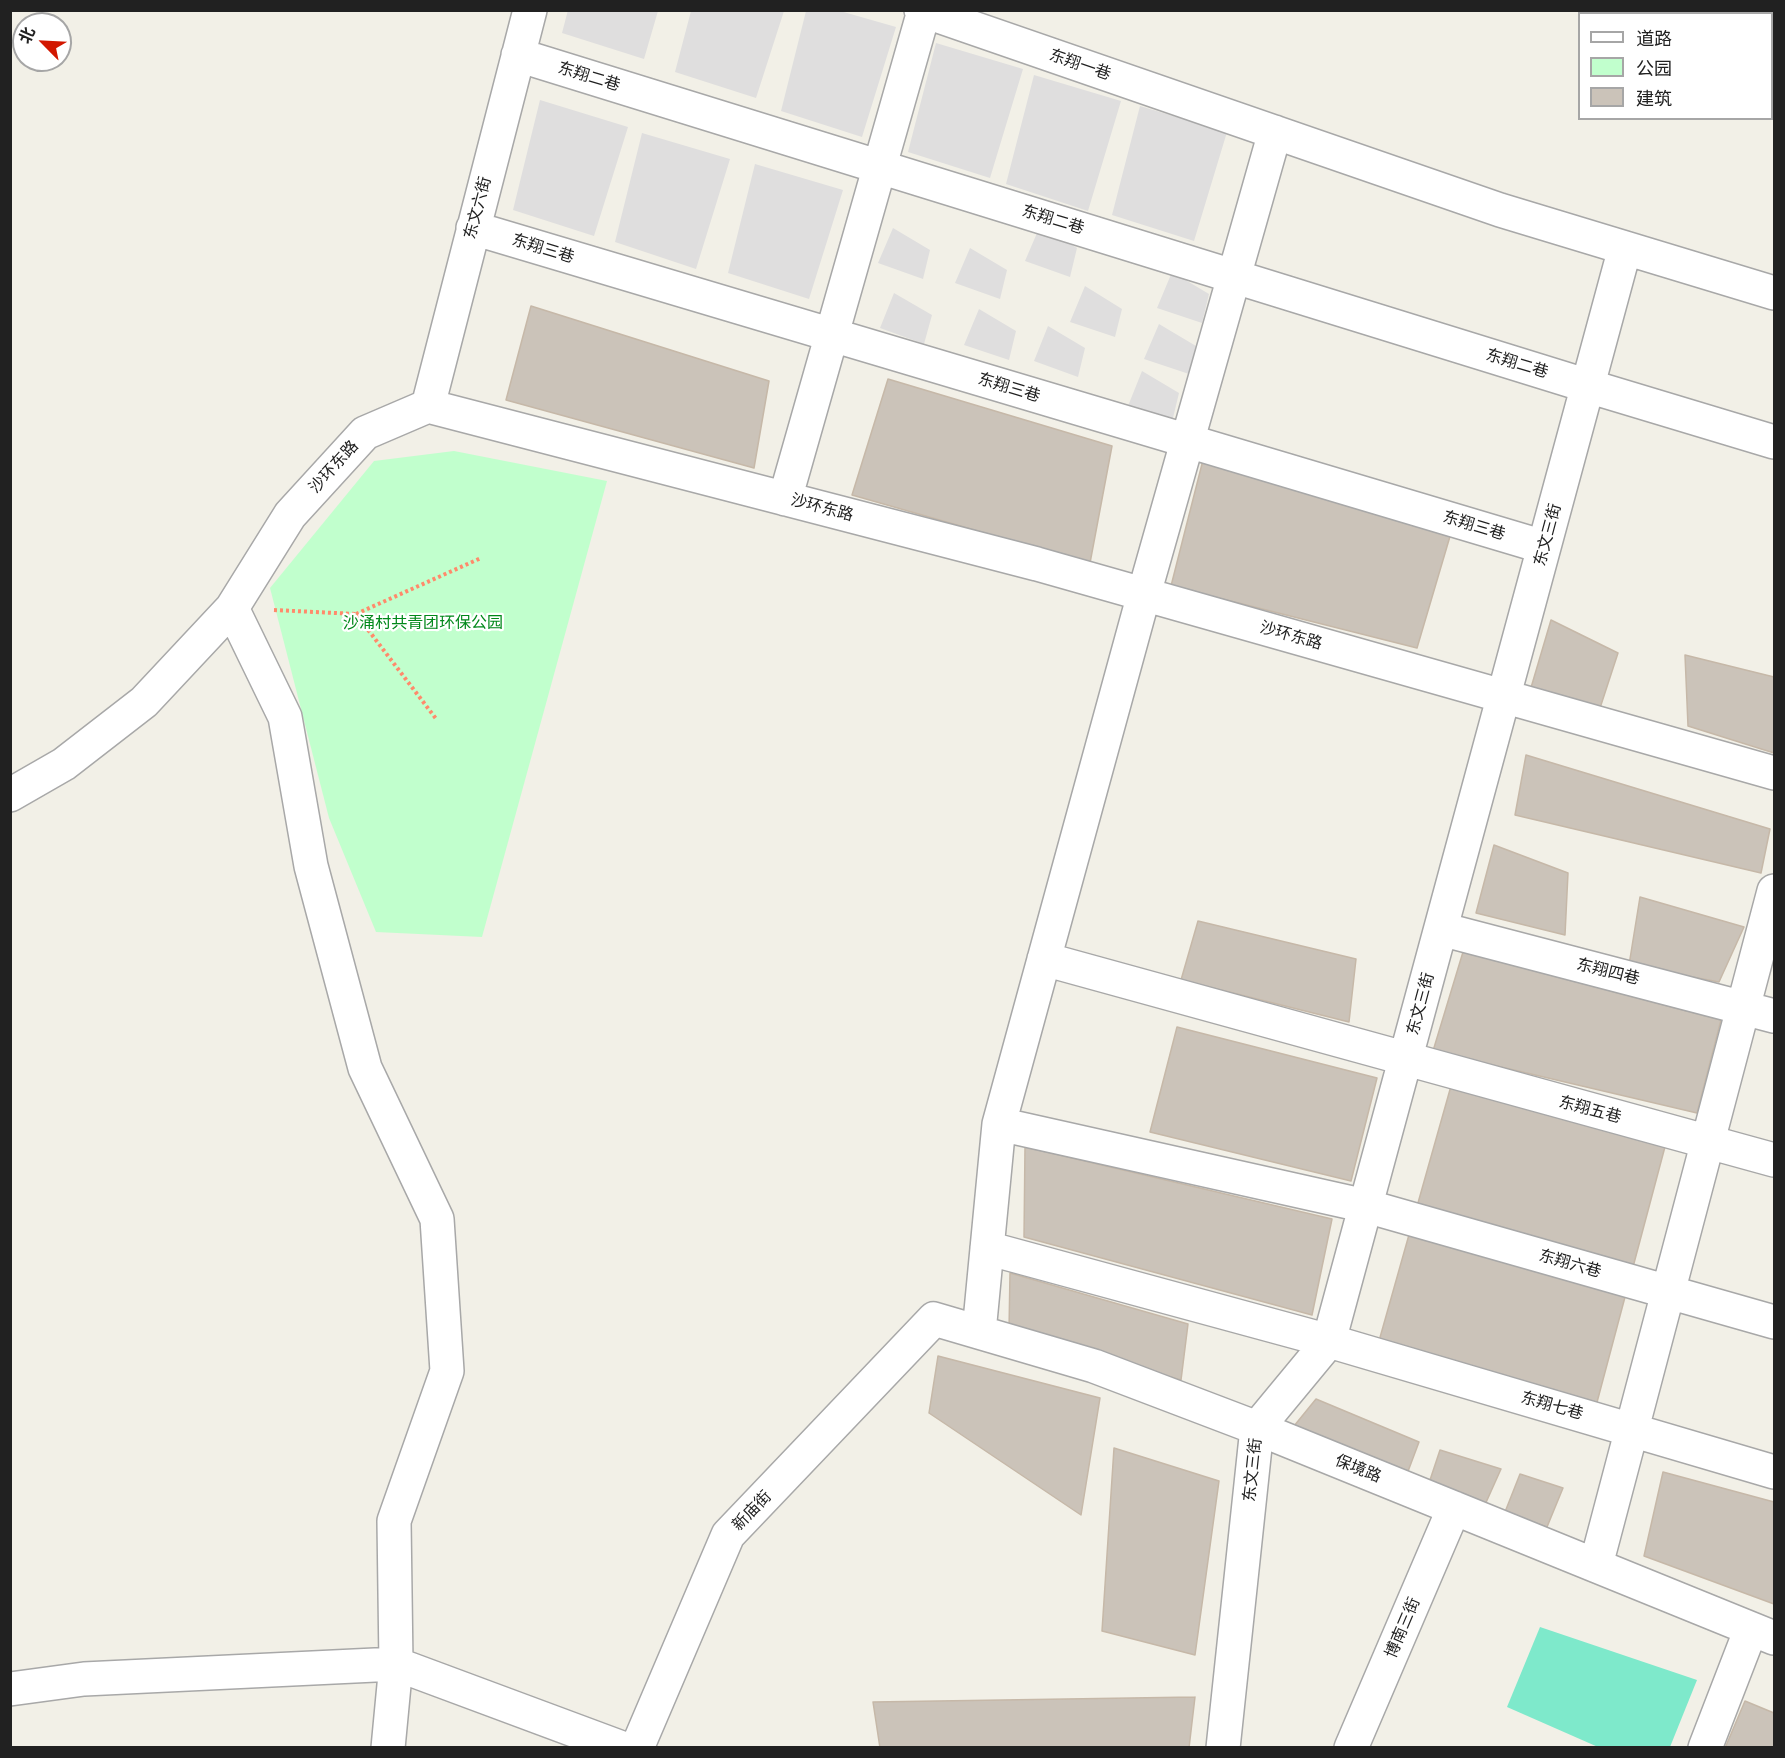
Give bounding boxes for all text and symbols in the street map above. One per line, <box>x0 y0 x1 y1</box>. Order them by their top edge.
north arrow <box>12 12 72 72</box>
legend <box>1578 12 1773 120</box>
text: 北 <box>15 24 39 46</box>
text: 道路 <box>1636 28 1672 50</box>
street label: 东翔一巷 <box>1047 46 1113 84</box>
street label: 东翔二巷 <box>556 58 622 96</box>
text: 公园 <box>1636 58 1672 80</box>
text: 建筑 <box>1636 88 1672 110</box>
street label: 东文六街 <box>460 175 496 241</box>
street label: 东翔二巷 <box>1020 201 1086 239</box>
street label: 东翔三巷 <box>510 230 576 268</box>
street label: 东翔二巷 <box>1484 345 1550 383</box>
street label: 东翔三巷 <box>976 369 1042 407</box>
street label: 沙环东路 <box>305 437 363 497</box>
street label: 沙环东路 <box>789 490 855 526</box>
street label: 东文三街 <box>1530 502 1566 568</box>
street label: 东翔三巷 <box>1441 507 1507 545</box>
park label: 沙涌村共青团环保公园 <box>343 613 503 633</box>
street label: 沙环东路 <box>1258 618 1324 654</box>
street label: 东翔四巷 <box>1575 955 1641 989</box>
street label: 东文三街 <box>1403 971 1439 1037</box>
street label: 东翔五巷 <box>1557 1092 1623 1128</box>
street label: 东翔六巷 <box>1537 1246 1603 1282</box>
street label: 东翔七巷 <box>1519 1388 1585 1424</box>
street label: 东文三街 <box>1240 1437 1266 1503</box>
street label: 保境路 <box>1332 1451 1384 1487</box>
street label: 新庙街 <box>728 1487 776 1535</box>
street label: 博南三街 <box>1382 1595 1424 1661</box>

